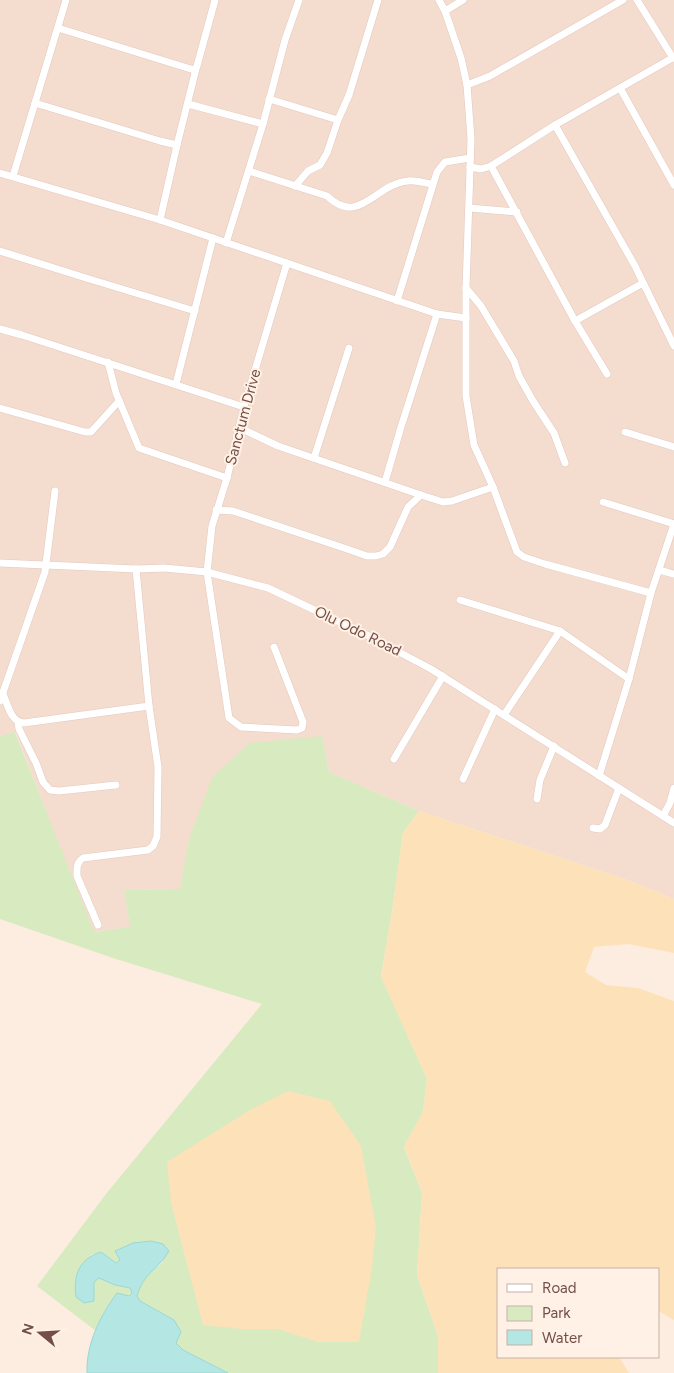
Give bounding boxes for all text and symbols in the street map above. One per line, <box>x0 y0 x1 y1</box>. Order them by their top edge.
street label: Sanctum Drive <box>222 367 264 467</box>
street label: Olu Odo Road <box>312 602 404 660</box>
legend <box>497 1268 659 1358</box>
text: Road <box>542 1279 577 1297</box>
text: Park <box>542 1304 571 1322</box>
north arrow <box>15 1308 65 1358</box>
text: N <box>18 1321 38 1337</box>
text: Water <box>542 1329 582 1347</box>

